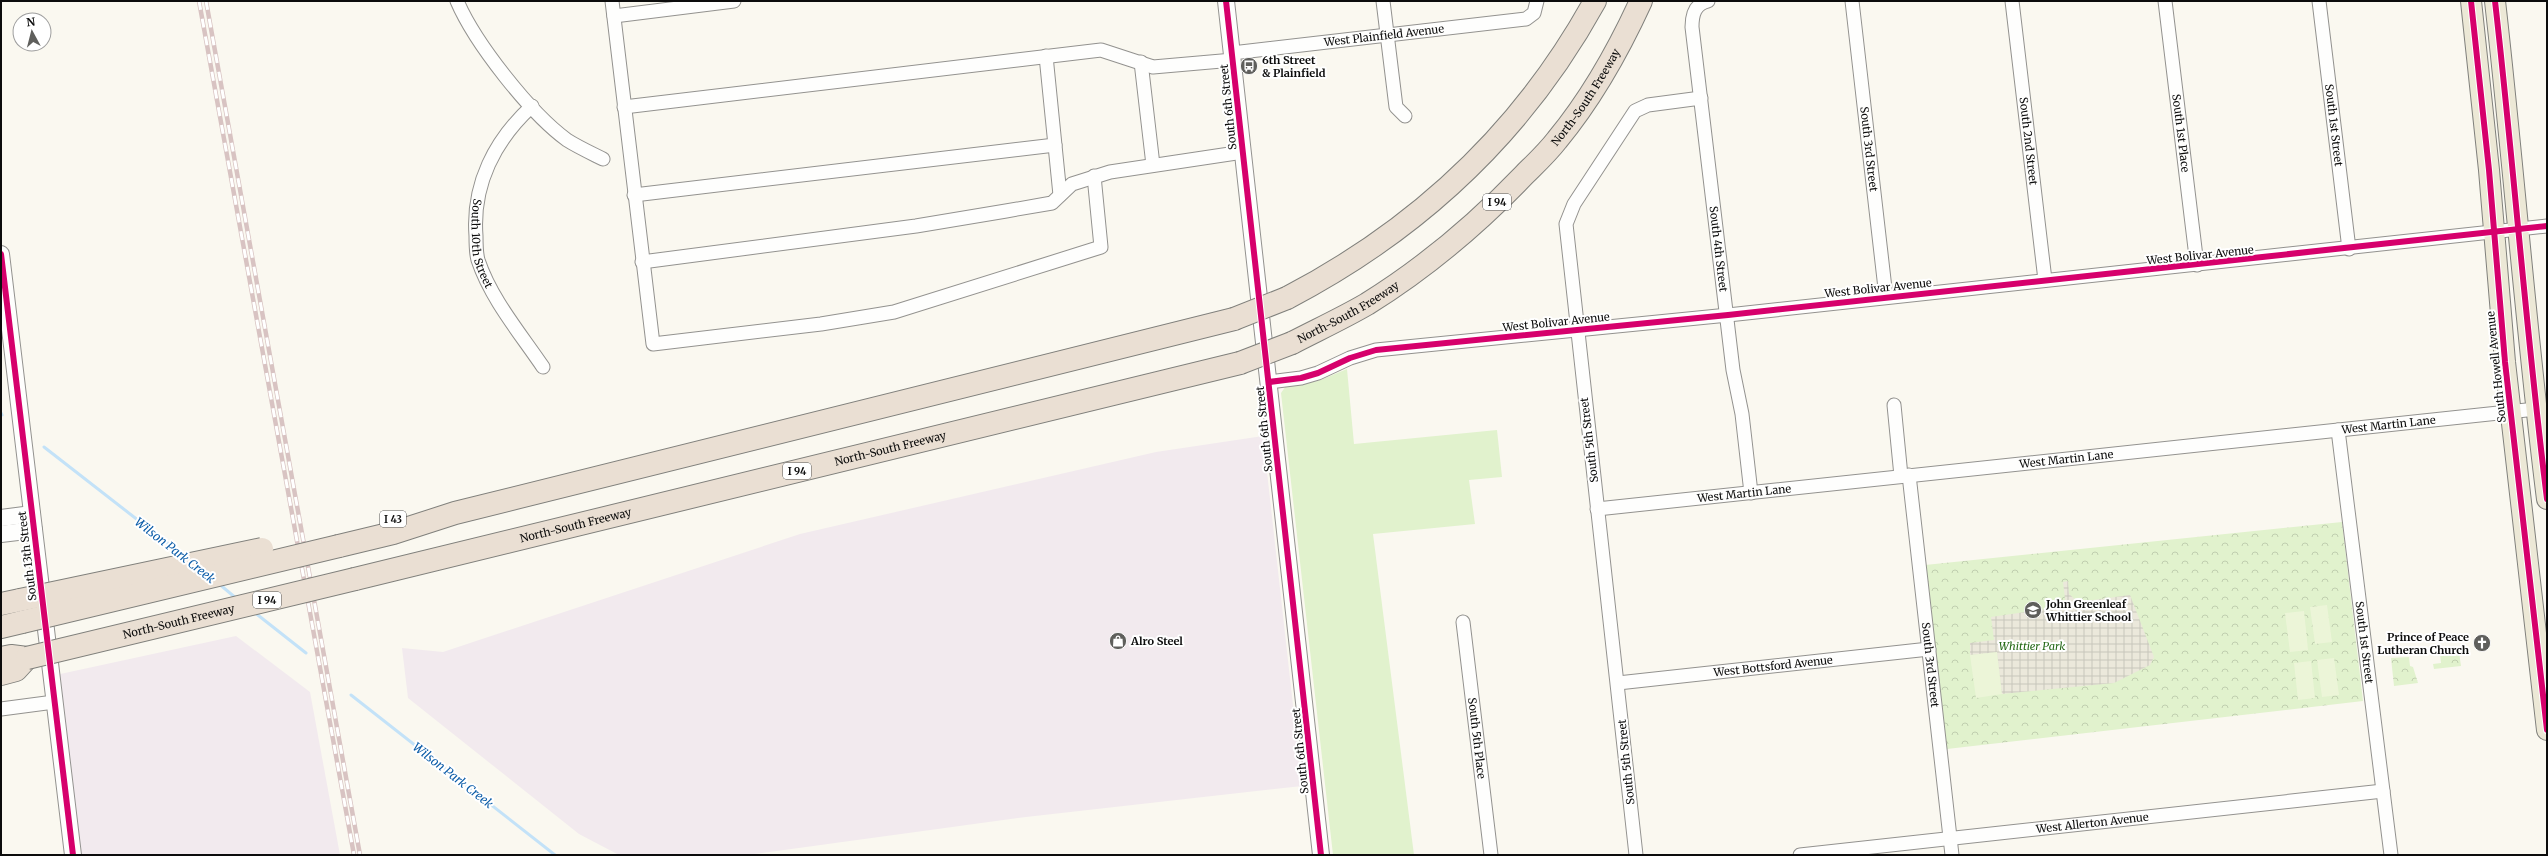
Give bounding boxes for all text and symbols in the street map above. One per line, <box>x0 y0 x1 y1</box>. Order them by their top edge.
north arrow <box>12 12 52 52</box>
text: N <box>26 15 36 30</box>
street label: West Plainfield Avenue <box>1322 22 1445 49</box>
street label: North-South Freeway <box>1548 46 1623 149</box>
place label: 6th Street & Plainfield <box>1262 53 1326 80</box>
bus stop icon: 6th Street & Plainfield <box>1239 56 1259 76</box>
street label: South 6th Street <box>1216 63 1239 151</box>
street label: South 1st Street <box>2322 83 2346 168</box>
street label: South 1st Place <box>2169 93 2193 173</box>
street label: South 2nd Street <box>2016 96 2041 187</box>
street label: South 3rd Street <box>1857 106 1881 193</box>
road number: I 94 <box>1483 194 1511 210</box>
street label: South 10th Street <box>469 198 496 291</box>
street label: South 4th Street <box>1706 205 1731 293</box>
street label: West Bolivar Avenue <box>2145 242 2254 268</box>
street label: West Bolivar Avenue <box>1823 275 1932 301</box>
street label: North-South Freeway <box>1295 278 1402 346</box>
street label: West Bolivar Avenue <box>1501 309 1610 335</box>
street label: South Howell Avenue <box>2483 310 2509 423</box>
street label: South 6th Street <box>1252 385 1275 473</box>
street label: South 5th Street <box>1577 396 1601 483</box>
street label: West Martin Lane <box>2340 413 2436 437</box>
street label: North-South Freeway <box>833 428 948 469</box>
street label: West Martin Lane <box>2018 447 2114 471</box>
road number: I 94 <box>783 463 811 479</box>
street label: West Martin Lane <box>1696 481 1792 505</box>
street label: North-South Freeway <box>518 505 633 546</box>
street label: South 13th Street <box>14 510 39 602</box>
road number: I 43 <box>380 511 406 527</box>
water label: Wilson Park Creek <box>132 514 219 586</box>
road number: I 94 <box>253 592 281 608</box>
place label: John Greenleaf Whittier School <box>2045 597 2132 624</box>
school or university icon: John Greenleaf Whittier School <box>2023 600 2043 620</box>
street label: South 1st Street <box>2352 600 2377 685</box>
street label: North-South Freeway <box>121 601 236 642</box>
street label: South 3rd Street <box>1919 622 1942 709</box>
place label: Prince of Peace Lutheran Church <box>2377 630 2470 657</box>
shop icon: Alro Steel <box>1108 631 1128 651</box>
church icon: Prince of Peace Lutheran Church <box>2472 633 2492 653</box>
place label: Alro Steel <box>1130 634 1183 648</box>
park label: Whittier Park <box>1999 639 2065 653</box>
street label: West Bottsford Avenue <box>1712 653 1834 680</box>
street label: South 5th Place <box>1465 697 1489 780</box>
street label: South 6th Street <box>1288 707 1311 795</box>
street label: South 5th Street <box>1614 718 1637 805</box>
water label: Wilson Park Creek <box>410 739 497 811</box>
street label: West Allerton Avenue <box>2034 810 2149 836</box>

